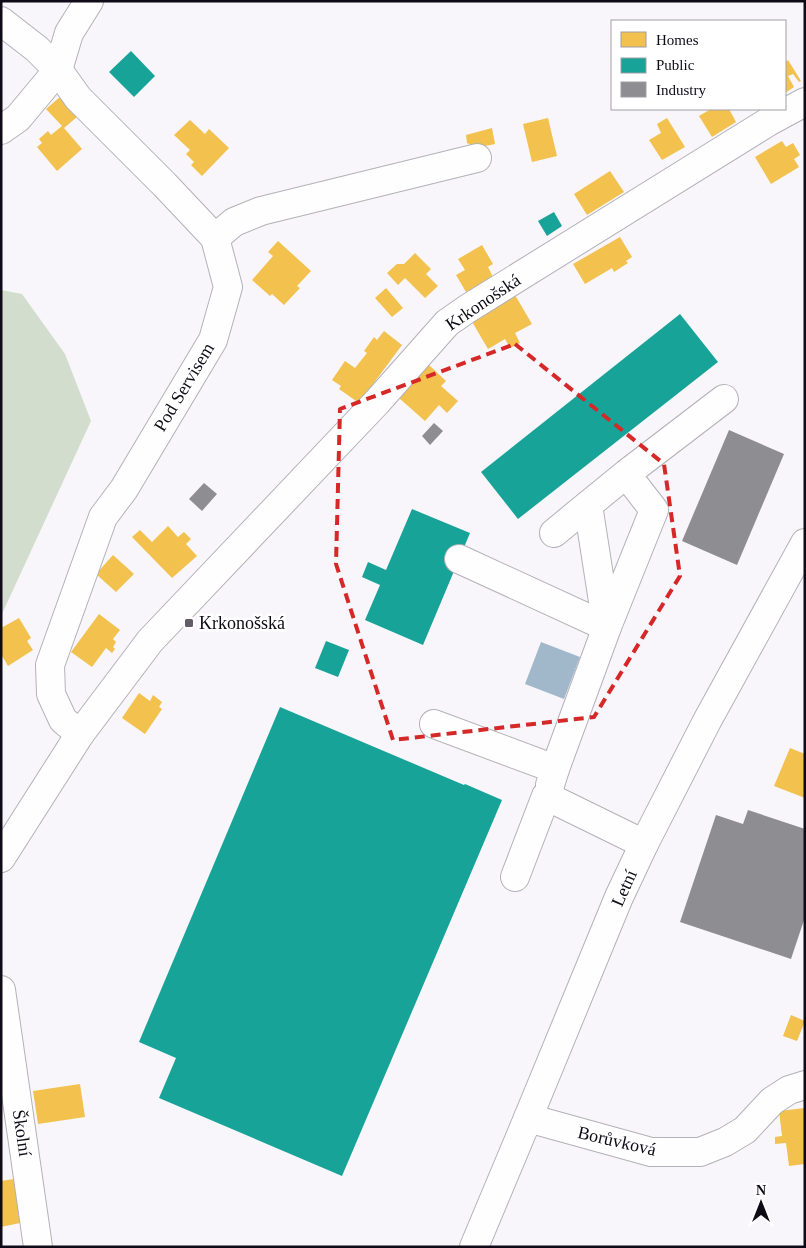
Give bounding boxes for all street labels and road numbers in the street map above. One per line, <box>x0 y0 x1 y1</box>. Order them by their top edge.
street label: Krkonošská <box>442 270 524 334</box>
street label: Pod Servisem <box>150 339 218 435</box>
street label: Letní <box>607 867 641 909</box>
street label: Školní <box>9 1108 36 1158</box>
street label: Borůvková <box>576 1122 658 1160</box>

